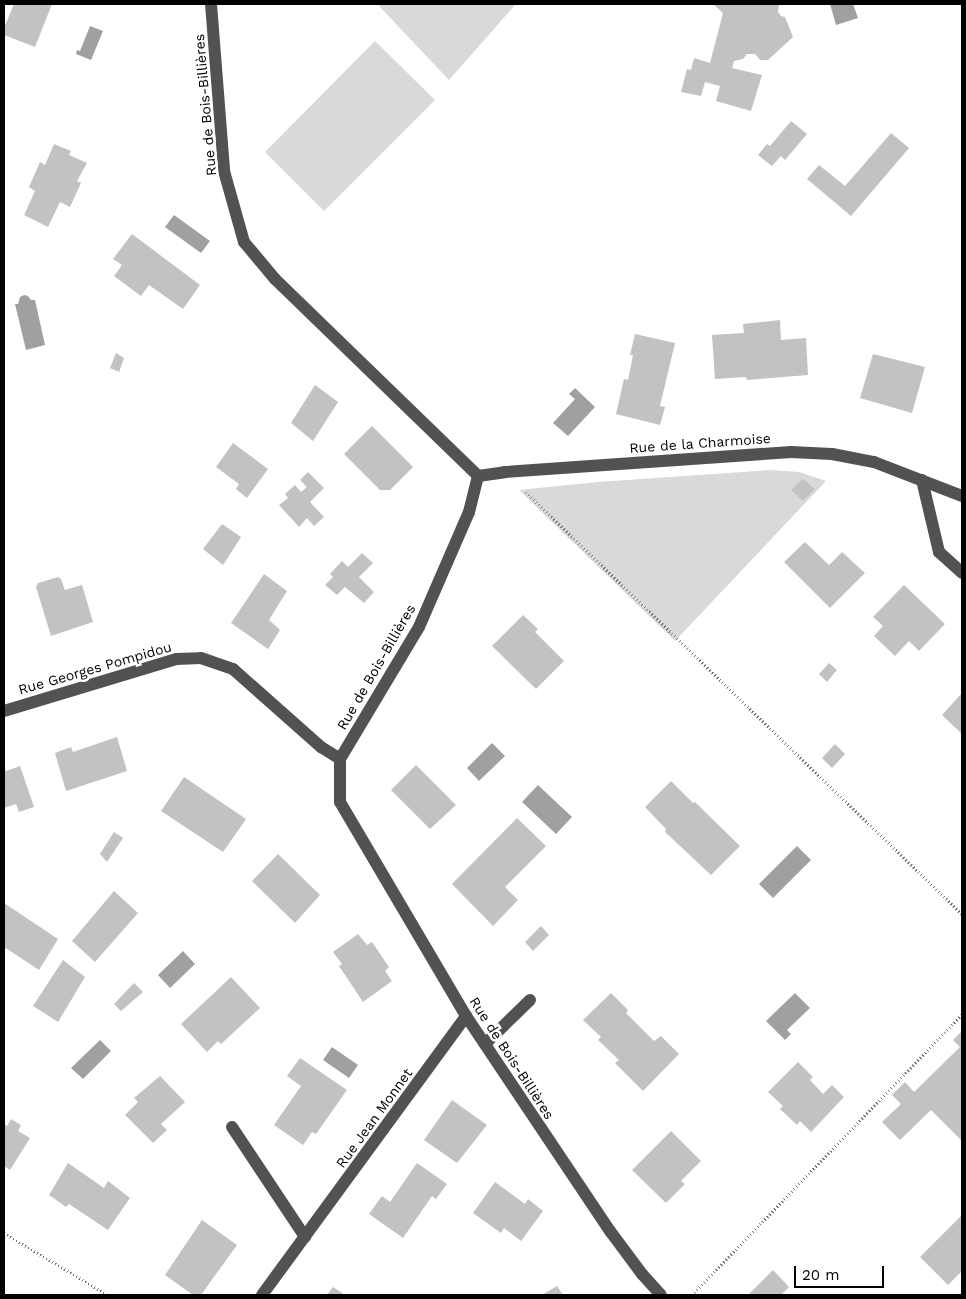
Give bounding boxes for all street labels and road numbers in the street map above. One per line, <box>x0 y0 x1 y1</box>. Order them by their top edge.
street label: Rue de Bois-Billières <box>190 33 220 177</box>
street label: Rue de la Charmoise <box>629 430 771 456</box>
street label: Rue de Bois-Billières <box>333 601 419 733</box>
street label: Rue Georges Pompidou <box>16 638 174 698</box>
street label: Rue de Bois-Billières <box>466 994 558 1122</box>
street label: Rue Jean Monnet <box>332 1065 416 1171</box>

